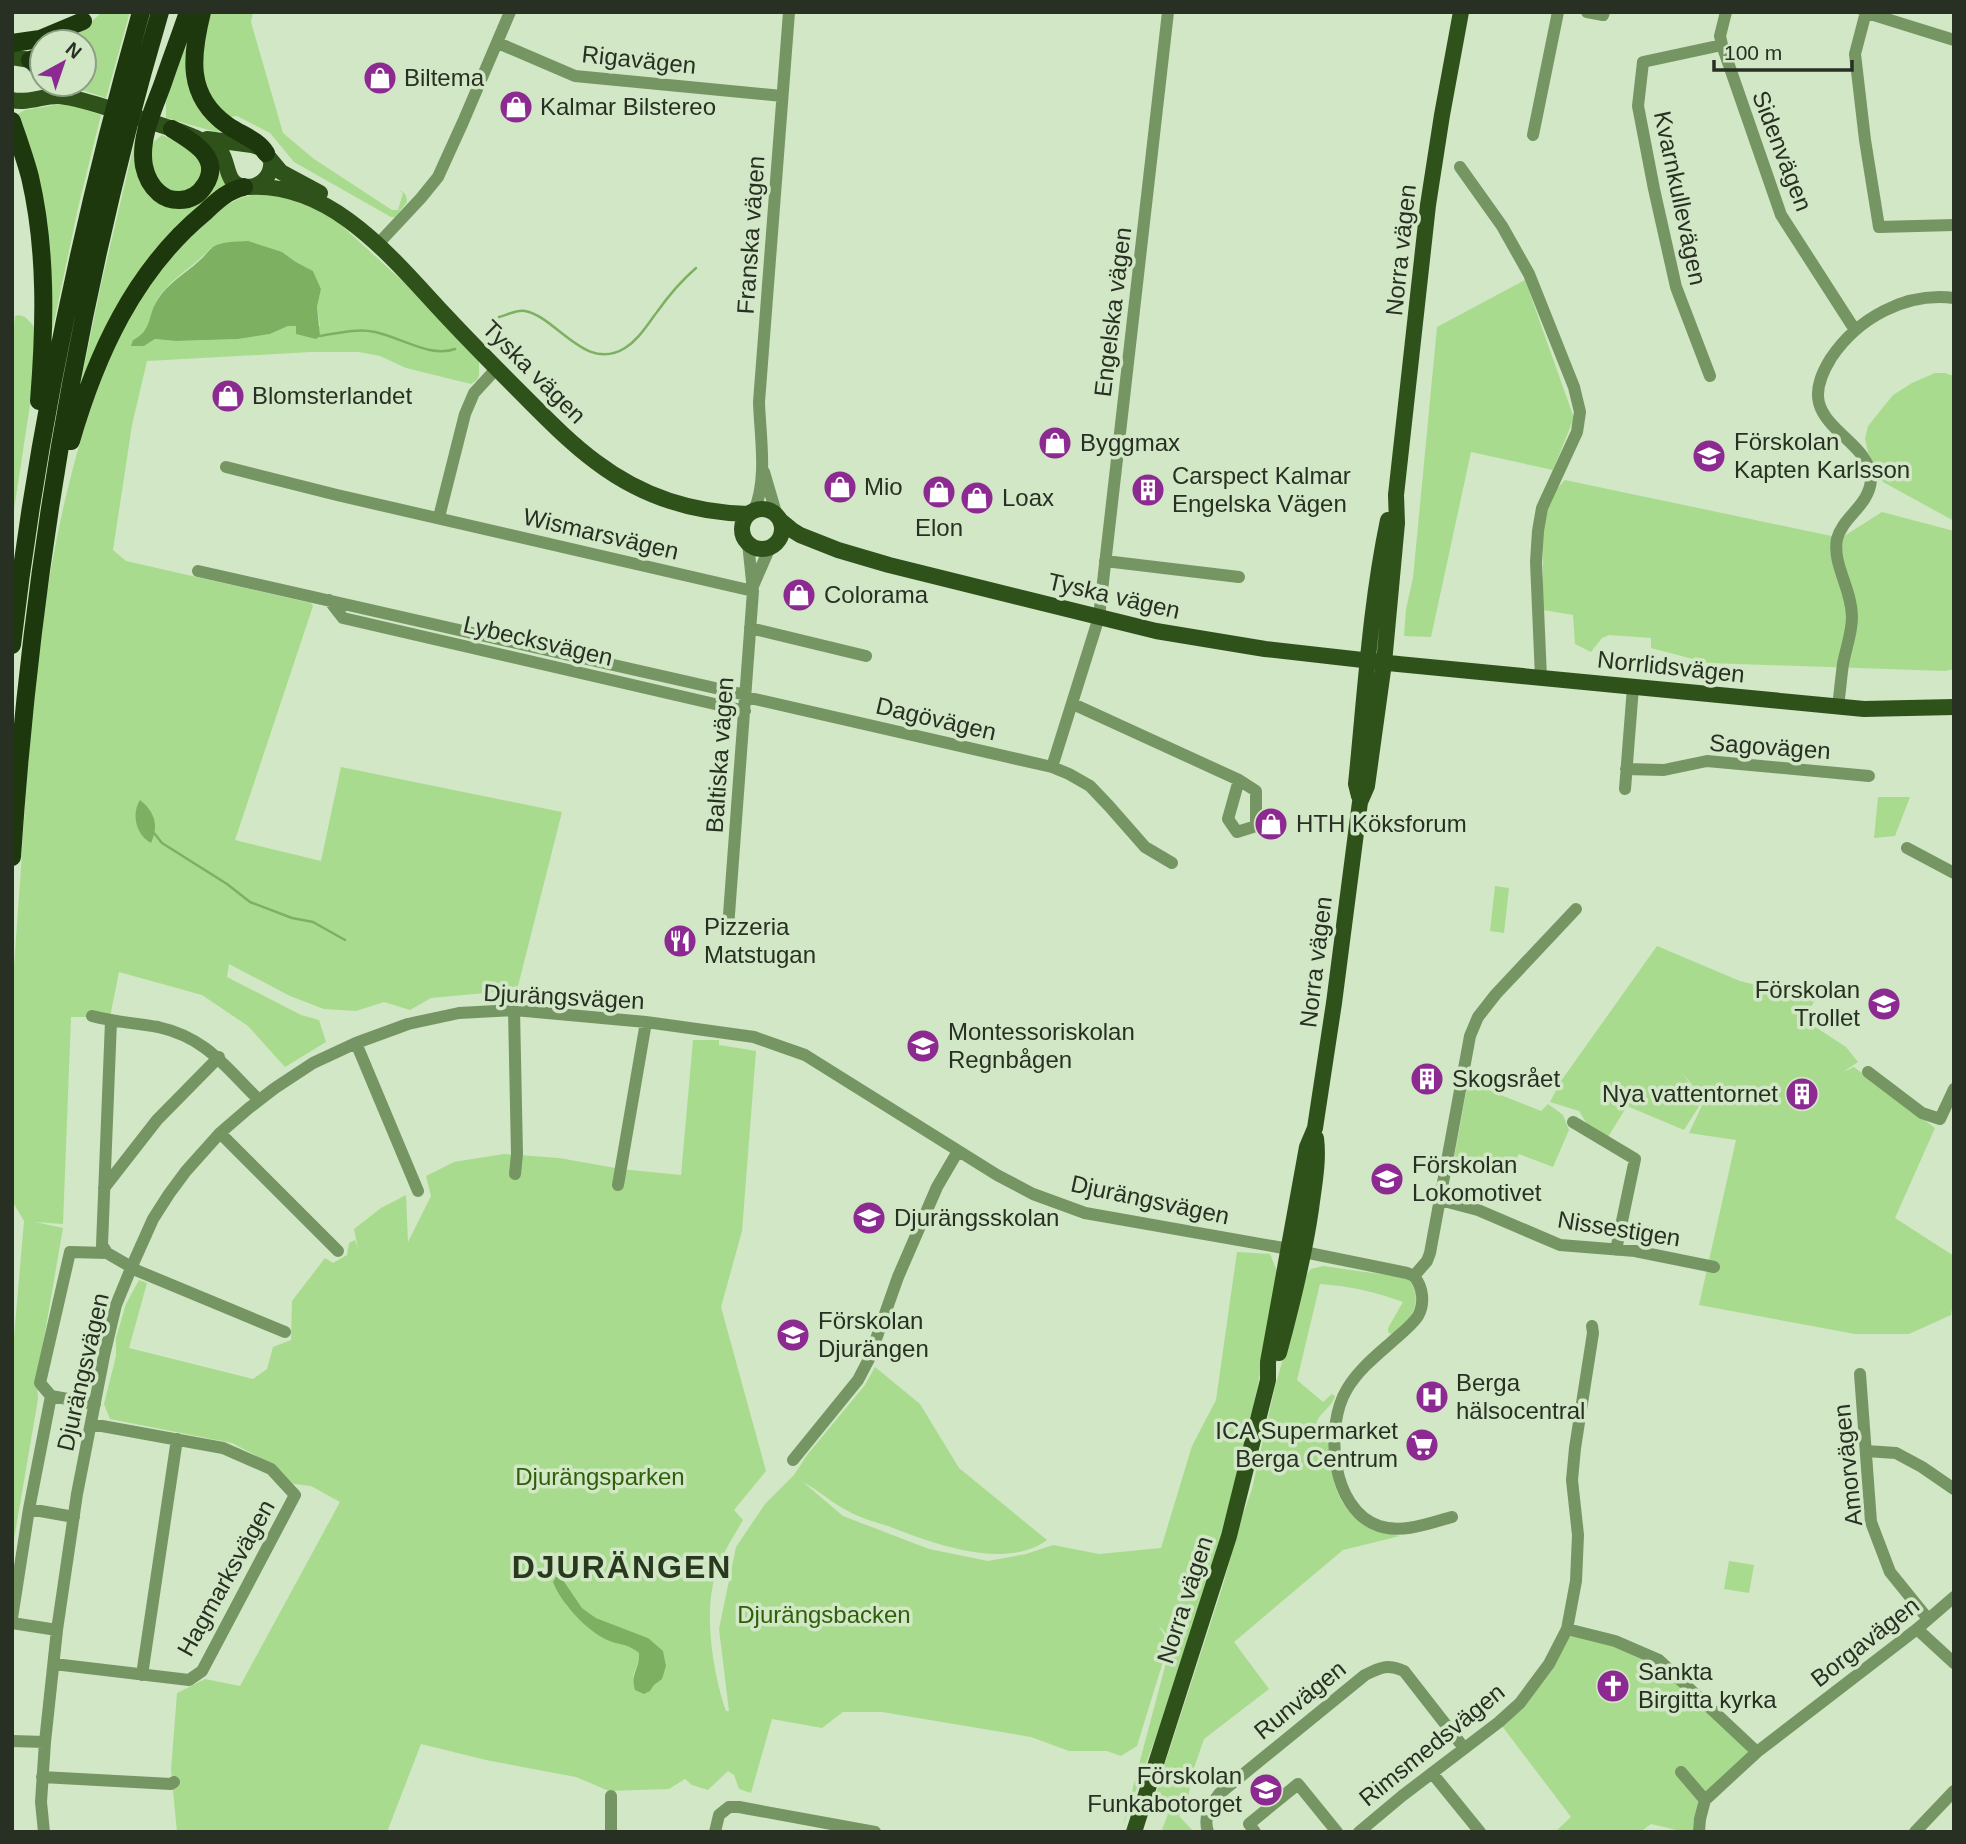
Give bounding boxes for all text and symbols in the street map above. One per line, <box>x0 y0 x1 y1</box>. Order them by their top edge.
north arrow <box>28 28 98 98</box>
scale bar <box>1714 28 1852 72</box>
text: N <box>62 38 86 63</box>
street label: Rigavägen <box>581 40 698 79</box>
text: 100 m <box>1724 41 1782 64</box>
shop icon: Biltema <box>361 59 399 97</box>
place label: Biltema <box>404 64 485 91</box>
street label: Sidenvägen <box>1747 87 1818 215</box>
shop icon: Kalmar Bilstereo <box>497 88 535 126</box>
place label: Kalmar Bilstereo <box>540 93 716 120</box>
street label: Kvarnkullevägen <box>1649 108 1712 287</box>
street label: Franska vägen <box>731 155 770 315</box>
street label: Norra vägen <box>1380 183 1421 317</box>
street label: Engelska vägen <box>1089 226 1136 398</box>
street label: Tyska vägen <box>477 314 592 429</box>
shop icon: Blomsterlandet <box>209 377 247 415</box>
place label: Blomsterlandet <box>252 382 412 409</box>
shop icon: Byggmax <box>1036 424 1074 462</box>
place label: Förskolan Kapten Karlsson <box>1734 428 1910 483</box>
place label: Byggmax <box>1080 429 1180 456</box>
school or university icon: Förskolan Kapten Karlsson <box>1690 437 1728 475</box>
place label: Carspect Kalmar Engelska Vägen <box>1172 462 1351 517</box>
shop icon: Mio <box>821 468 859 506</box>
building icon: Carspect Kalmar Engelska Vägen <box>1129 471 1167 509</box>
place label: Mio <box>864 473 903 500</box>
shop icon: Elon <box>920 473 958 511</box>
shop icon: Loax <box>958 479 996 517</box>
place label: Loax <box>1002 484 1054 511</box>
street label: Wismarsvägen <box>521 503 681 565</box>
place label: Elon <box>915 514 963 541</box>
street label: Tyska vägen <box>1045 567 1183 624</box>
shop icon: Colorama <box>780 576 818 614</box>
place label: Colorama <box>824 581 929 608</box>
street label: Lybecksvägen <box>461 610 615 671</box>
street label: Norrlidsvägen <box>1596 645 1746 688</box>
street label: Baltiska vägen <box>701 676 738 834</box>
street label: Dagövägen <box>873 692 999 745</box>
street label: Sagovägen <box>1709 729 1832 764</box>
shop icon: HTH Köksforum <box>1252 805 1290 843</box>
place label: HTH Köksforum <box>1296 810 1467 837</box>
street label: Norra vägen <box>1294 895 1337 1029</box>
place label: Pizzeria Matstugan <box>704 913 816 968</box>
restaurant icon: Pizzeria Matstugan <box>661 922 699 960</box>
place label: Förskolan Trollet <box>1755 976 1860 1031</box>
street label: Djurängsvägen <box>483 979 645 1014</box>
school or university icon: Förskolan Trollet <box>1865 985 1903 1023</box>
place label: Montessoriskolan Regnbågen <box>948 1018 1135 1073</box>
school or university icon: Montessoriskolan Regnbågen <box>904 1027 942 1065</box>
building icon: Skogsrået <box>1408 1060 1446 1098</box>
place label: Skogsrået <box>1452 1065 1560 1092</box>
building icon: Nya vattentornet <box>1783 1075 1821 1113</box>
place label: Nya vattentornet <box>1602 1080 1778 1107</box>
place label: Förskolan Lokomotivet <box>1412 1151 1542 1206</box>
school or university icon: Förskolan Lokomotivet <box>1368 1160 1406 1198</box>
street label: Djurängsvägen <box>1068 1170 1232 1229</box>
school or university icon: Djurängsskolan <box>850 1199 888 1237</box>
place label: Djurängsskolan <box>894 1204 1059 1231</box>
street label: Nissestigen <box>1556 1205 1682 1252</box>
street label: Djurängsvägen <box>51 1290 114 1454</box>
place label: Förskolan Djurängen <box>818 1307 929 1362</box>
school or university icon: Förskolan Djurängen <box>774 1316 812 1354</box>
place label: Berga hälsocentral <box>1456 1369 1585 1424</box>
hospital icon: Berga hälsocentral <box>1413 1378 1451 1416</box>
street label: Amorvägen <box>1828 1403 1867 1527</box>
place label: ICA Supermarket Berga Centrum <box>1215 1417 1398 1472</box>
supermarket icon: ICA Supermarket Berga Centrum <box>1403 1426 1441 1464</box>
park label: Djurängsparken <box>515 1463 685 1490</box>
street label: Hagmarksvägen <box>171 1495 280 1661</box>
street label: Norra vägen <box>1151 1533 1218 1667</box>
district label: DJURÄNGEN <box>512 1549 732 1585</box>
street label: Borgavägen <box>1805 1591 1924 1692</box>
park label: Djurängsbacken <box>737 1601 911 1628</box>
street label: Runvägen <box>1249 1655 1351 1745</box>
place label: Sankta Birgitta kyrka <box>1638 1658 1777 1713</box>
church icon: Sankta Birgitta kyrka <box>1594 1667 1632 1705</box>
street label: Rimsmedsvägen <box>1354 1678 1510 1811</box>
place label: Förskolan Funkabotorget <box>1087 1762 1242 1817</box>
school or university icon: Förskolan Funkabotorget <box>1247 1771 1285 1809</box>

